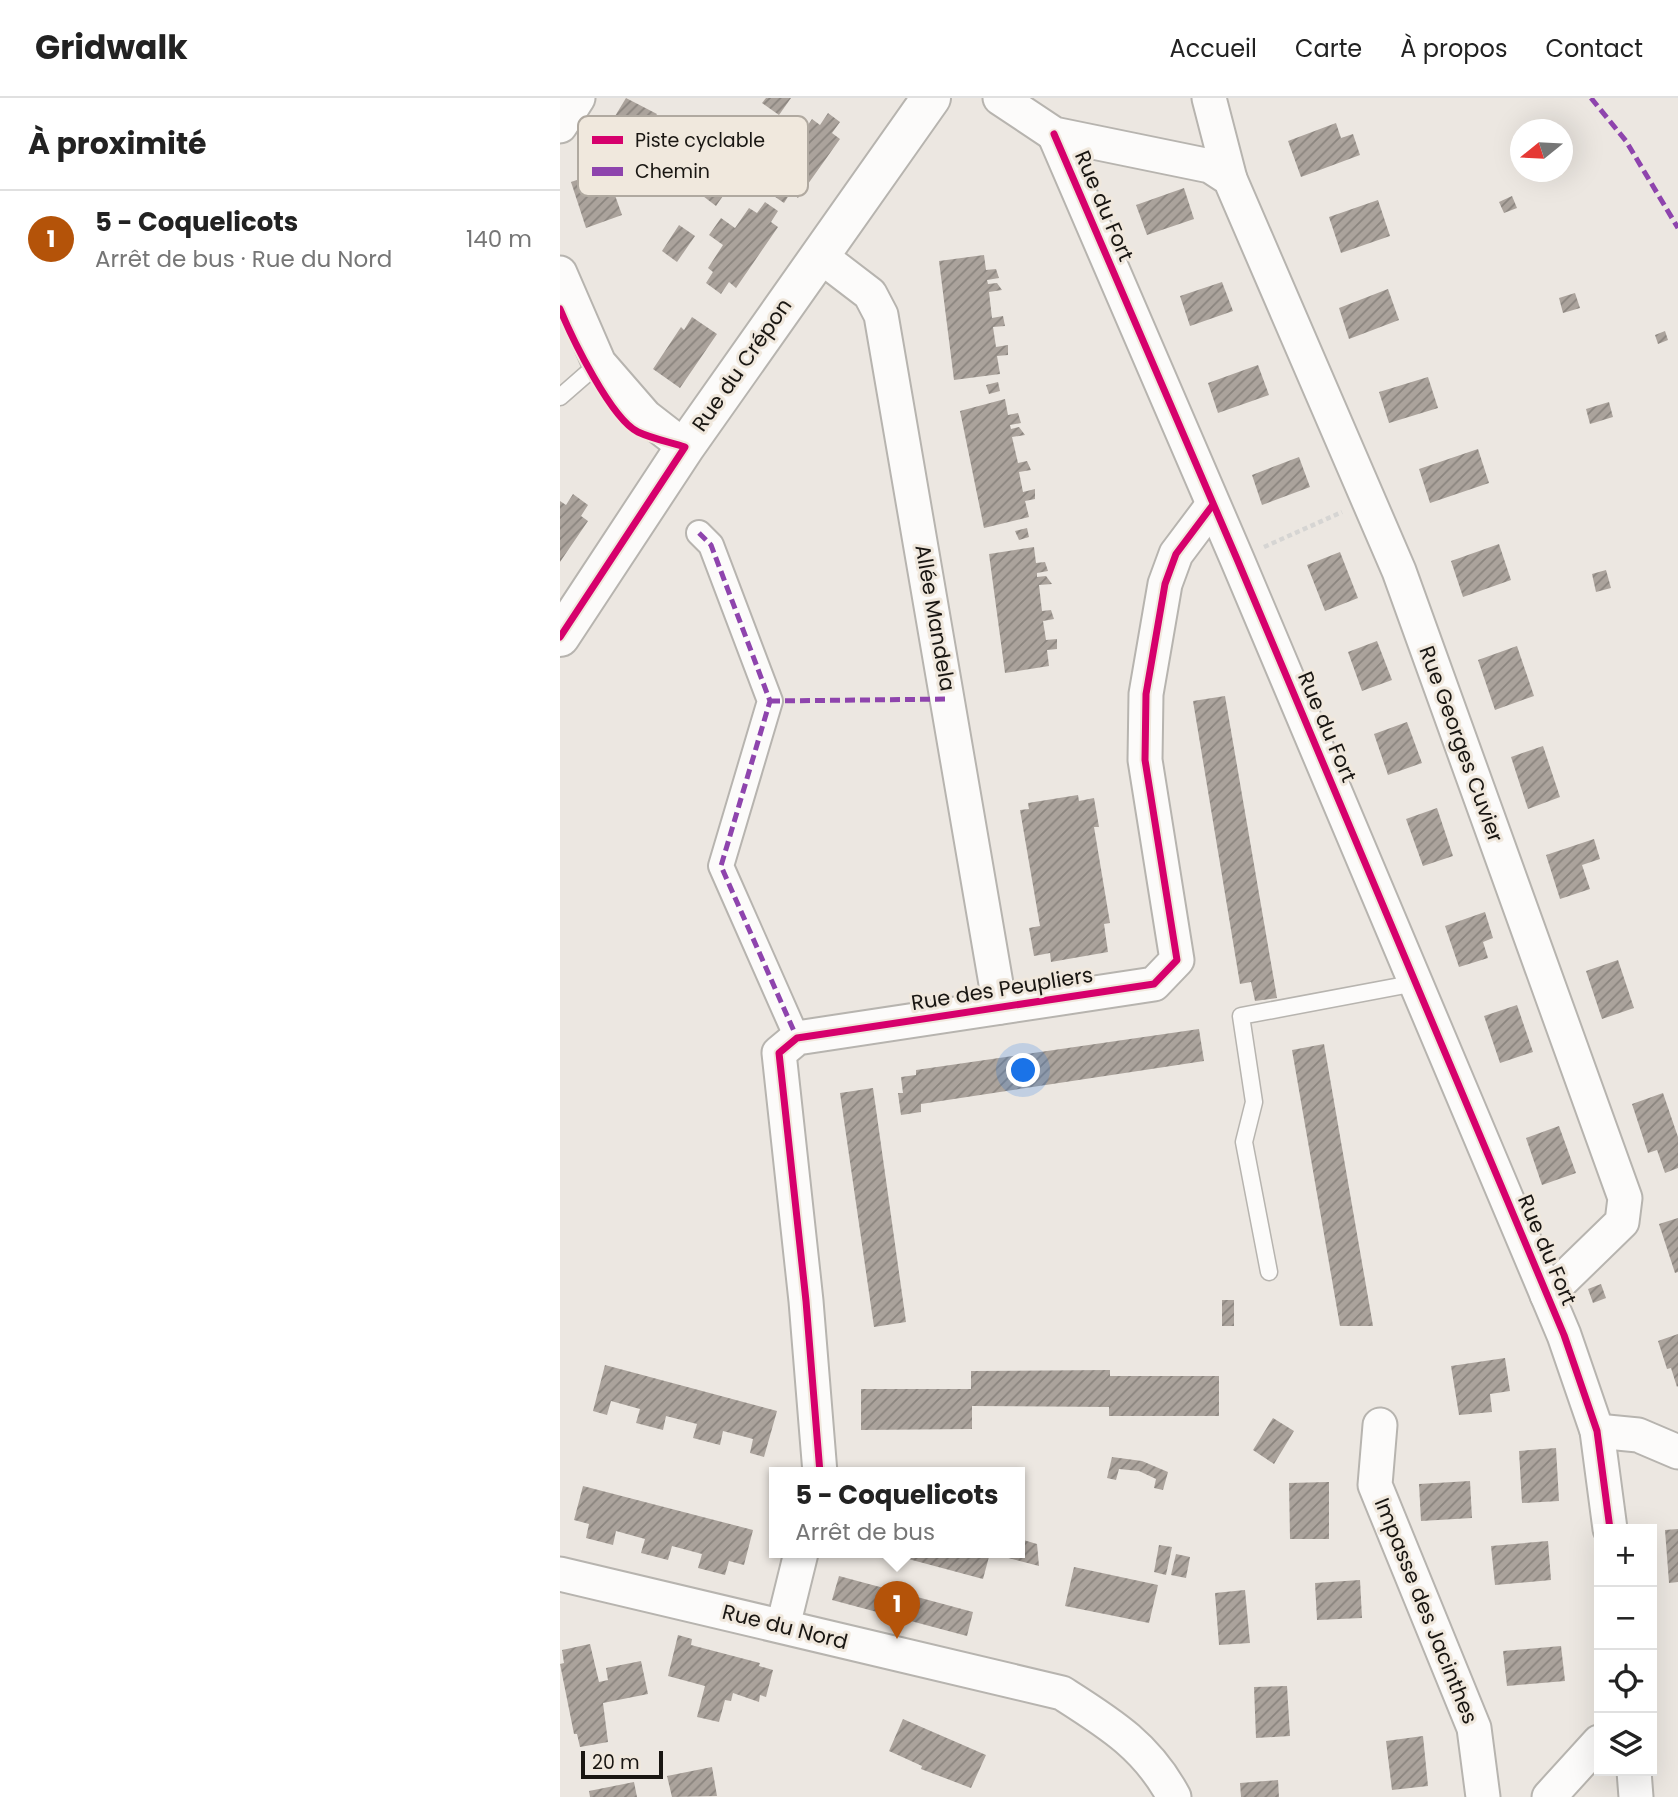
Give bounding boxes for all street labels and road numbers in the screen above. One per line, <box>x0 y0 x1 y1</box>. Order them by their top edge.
street label: Rue du Fort <box>1068 146 1141 266</box>
street label: Rue du Crépon <box>685 292 798 437</box>
street label: Allée Mandela <box>908 542 963 694</box>
street label: Rue Georges Cuvier <box>1412 642 1511 846</box>
street label: Rue du Fort <box>1291 667 1364 787</box>
street label: Rue des Peupliers <box>909 960 1095 1017</box>
street label: Rue du Fort <box>1511 1190 1584 1310</box>
street label: Impasse des Jacinthes <box>1368 1494 1485 1728</box>
street label: Rue du Nord <box>719 1597 851 1656</box>

